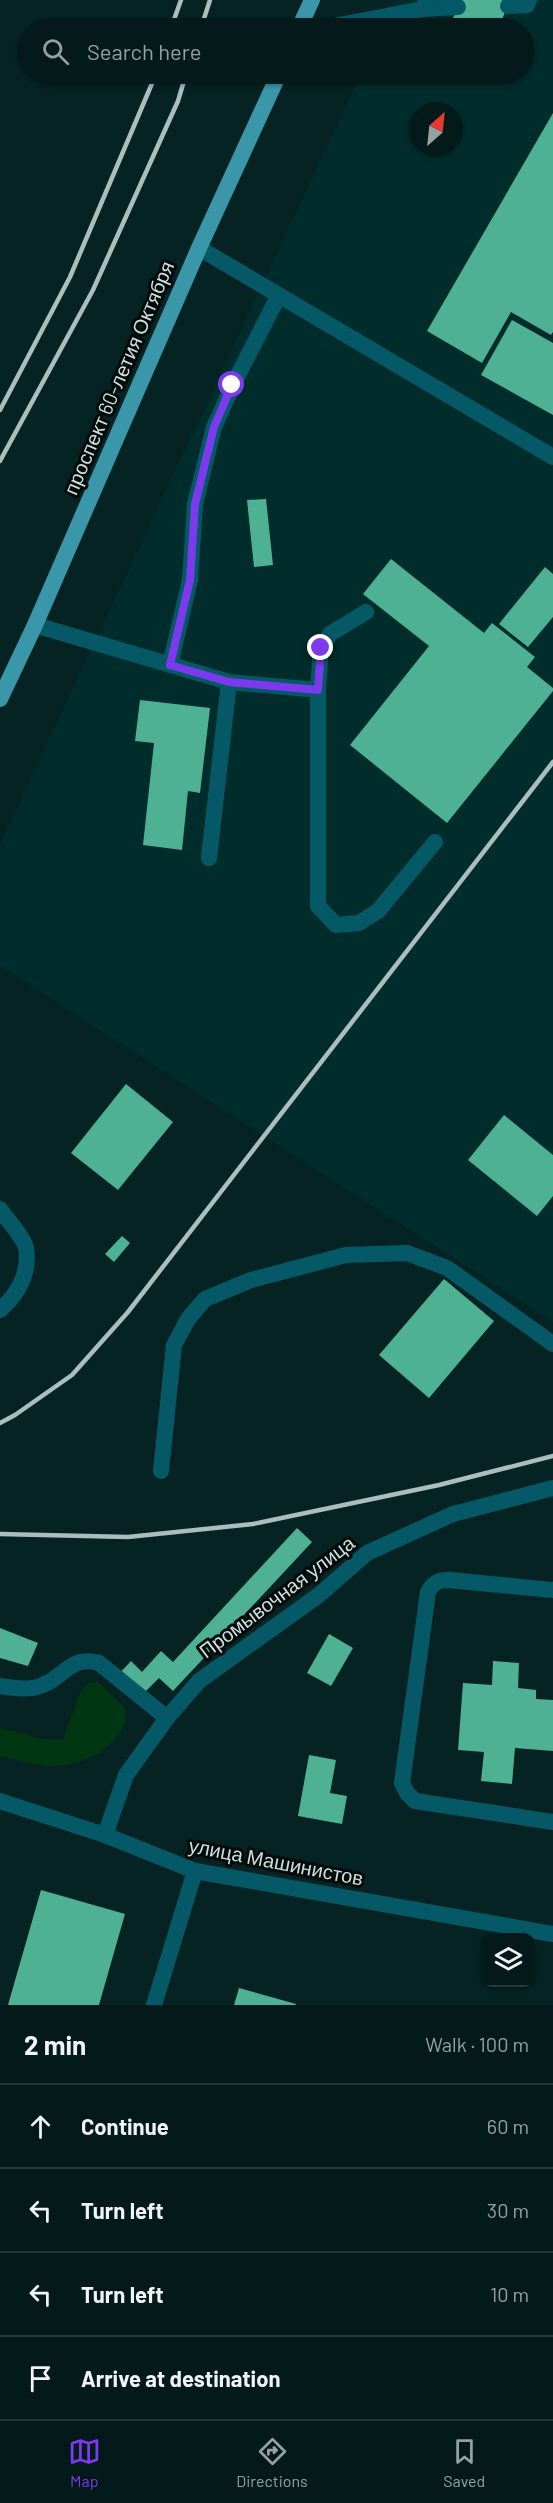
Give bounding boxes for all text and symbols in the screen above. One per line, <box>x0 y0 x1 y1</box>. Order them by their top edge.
search box <box>18 18 535 84</box>
icon: search <box>39 35 72 68</box>
text: Search here <box>87 38 201 64</box>
north arrow <box>409 102 463 156</box>
street label: проспект 60-летия Октября <box>58 257 178 498</box>
route start <box>218 371 244 397</box>
route end <box>307 634 333 660</box>
street label: Промывочная улица <box>194 1529 359 1662</box>
street label: улица Машинистов <box>187 1832 365 1890</box>
map controls <box>481 1933 535 1987</box>
button: layers <box>481 1933 535 1987</box>
text: 2 min <box>24 2029 86 2060</box>
text: Walk · 100 m <box>425 2032 529 2056</box>
icon: ahead <box>24 2110 57 2143</box>
text: Continue <box>81 2113 169 2139</box>
text: 60 m <box>487 2114 529 2138</box>
icon: left <box>24 2194 57 2227</box>
text: Turn left <box>81 2197 164 2223</box>
text: 30 m <box>487 2198 529 2222</box>
icon: left <box>24 2278 57 2311</box>
text: Turn left <box>81 2281 164 2307</box>
text: 10 m <box>490 2282 529 2306</box>
icon: arrive <box>24 2362 57 2395</box>
text: Arrive at destination <box>81 2365 280 2391</box>
tab: Map <box>68 2435 101 2490</box>
tab: Directions <box>236 2435 308 2490</box>
tab: Saved <box>443 2435 485 2490</box>

